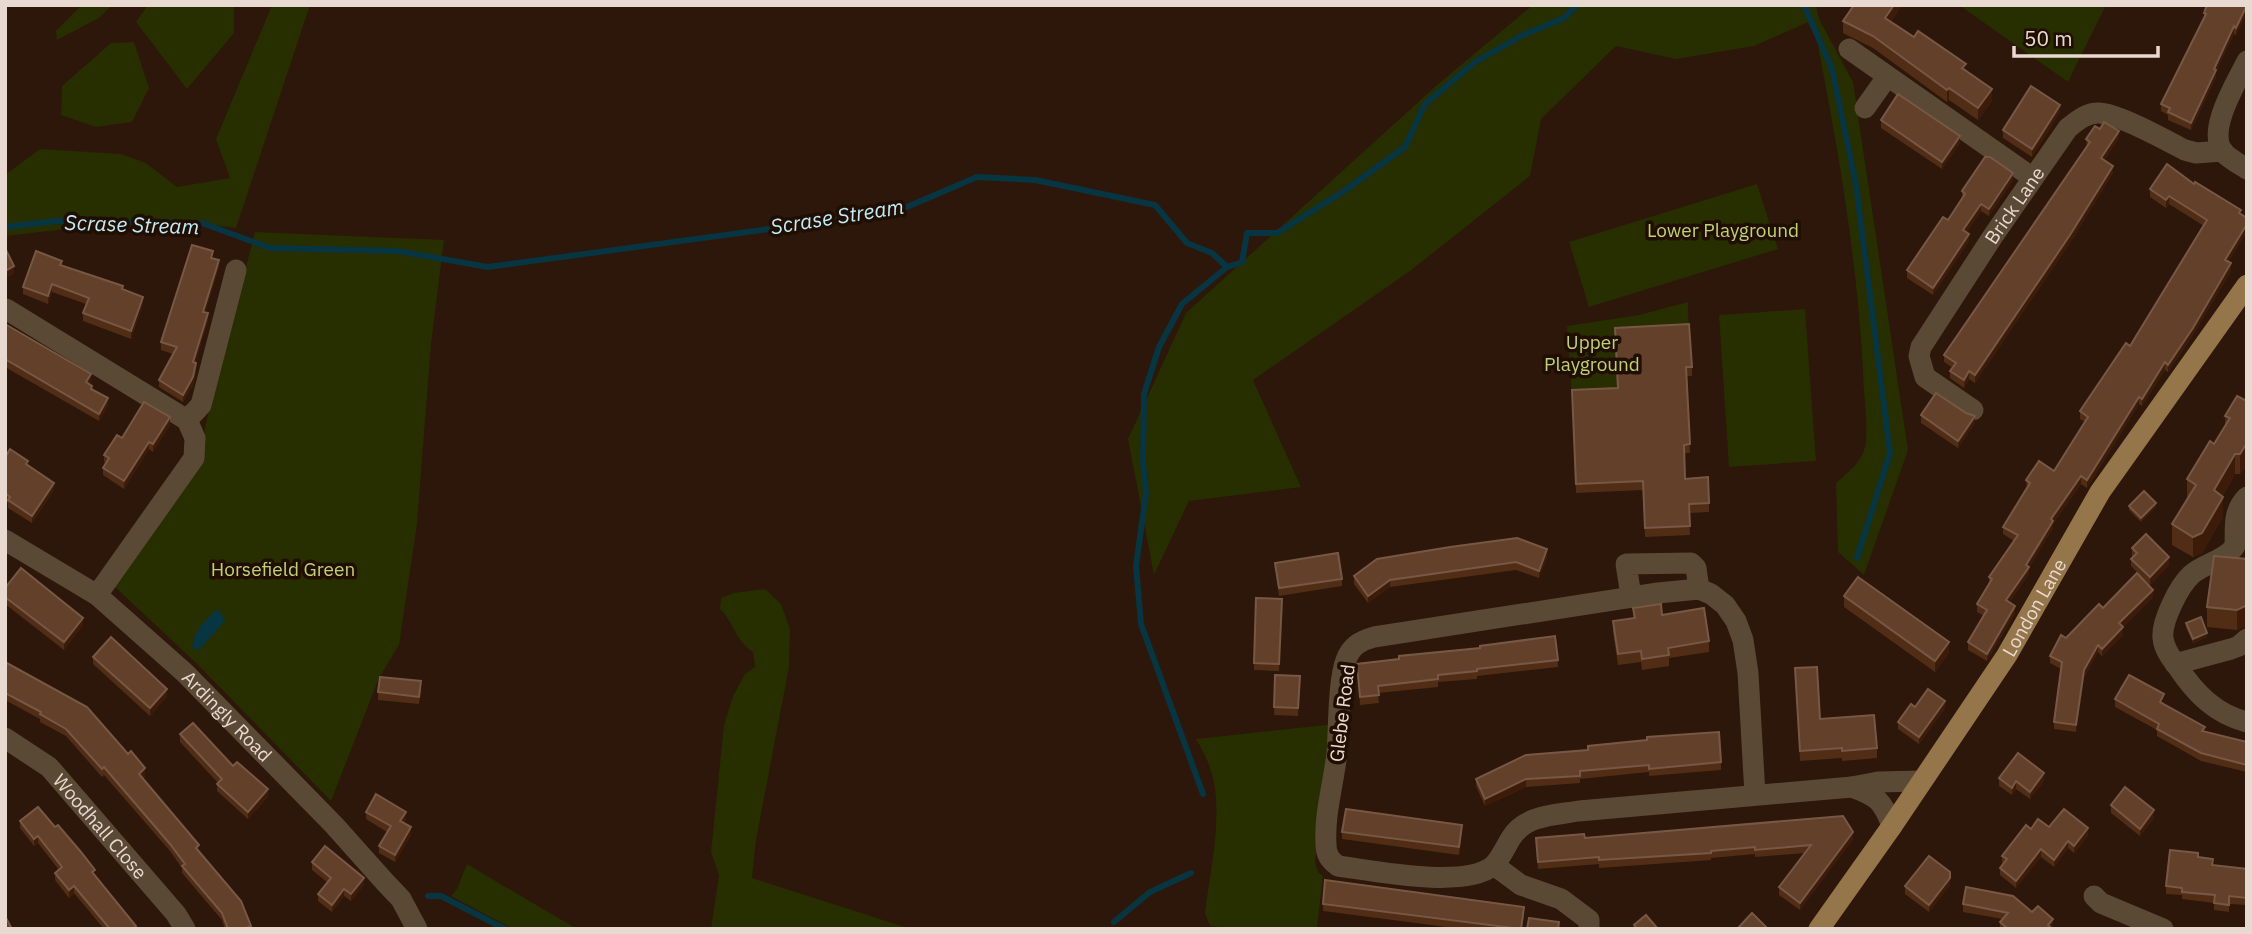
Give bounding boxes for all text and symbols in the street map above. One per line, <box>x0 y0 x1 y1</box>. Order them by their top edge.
scale bar <box>2014 14 2158 58</box>
text: 50 m <box>2024 24 2073 52</box>
street label: Brick Lane <box>1979 162 2050 249</box>
water label: Scrase Stream <box>768 192 906 240</box>
water label: Scrase Stream <box>64 208 200 240</box>
park label: Lower Playground <box>1647 218 1799 242</box>
park label: Upper Playground <box>1544 330 1640 376</box>
street label: London Lane <box>1997 554 2071 661</box>
park label: Horsefield Green <box>211 557 355 581</box>
street label: Glebe Road <box>1324 663 1360 763</box>
street label: Ardingly Road <box>177 665 277 767</box>
street label: Woodhall Close <box>48 768 152 884</box>

